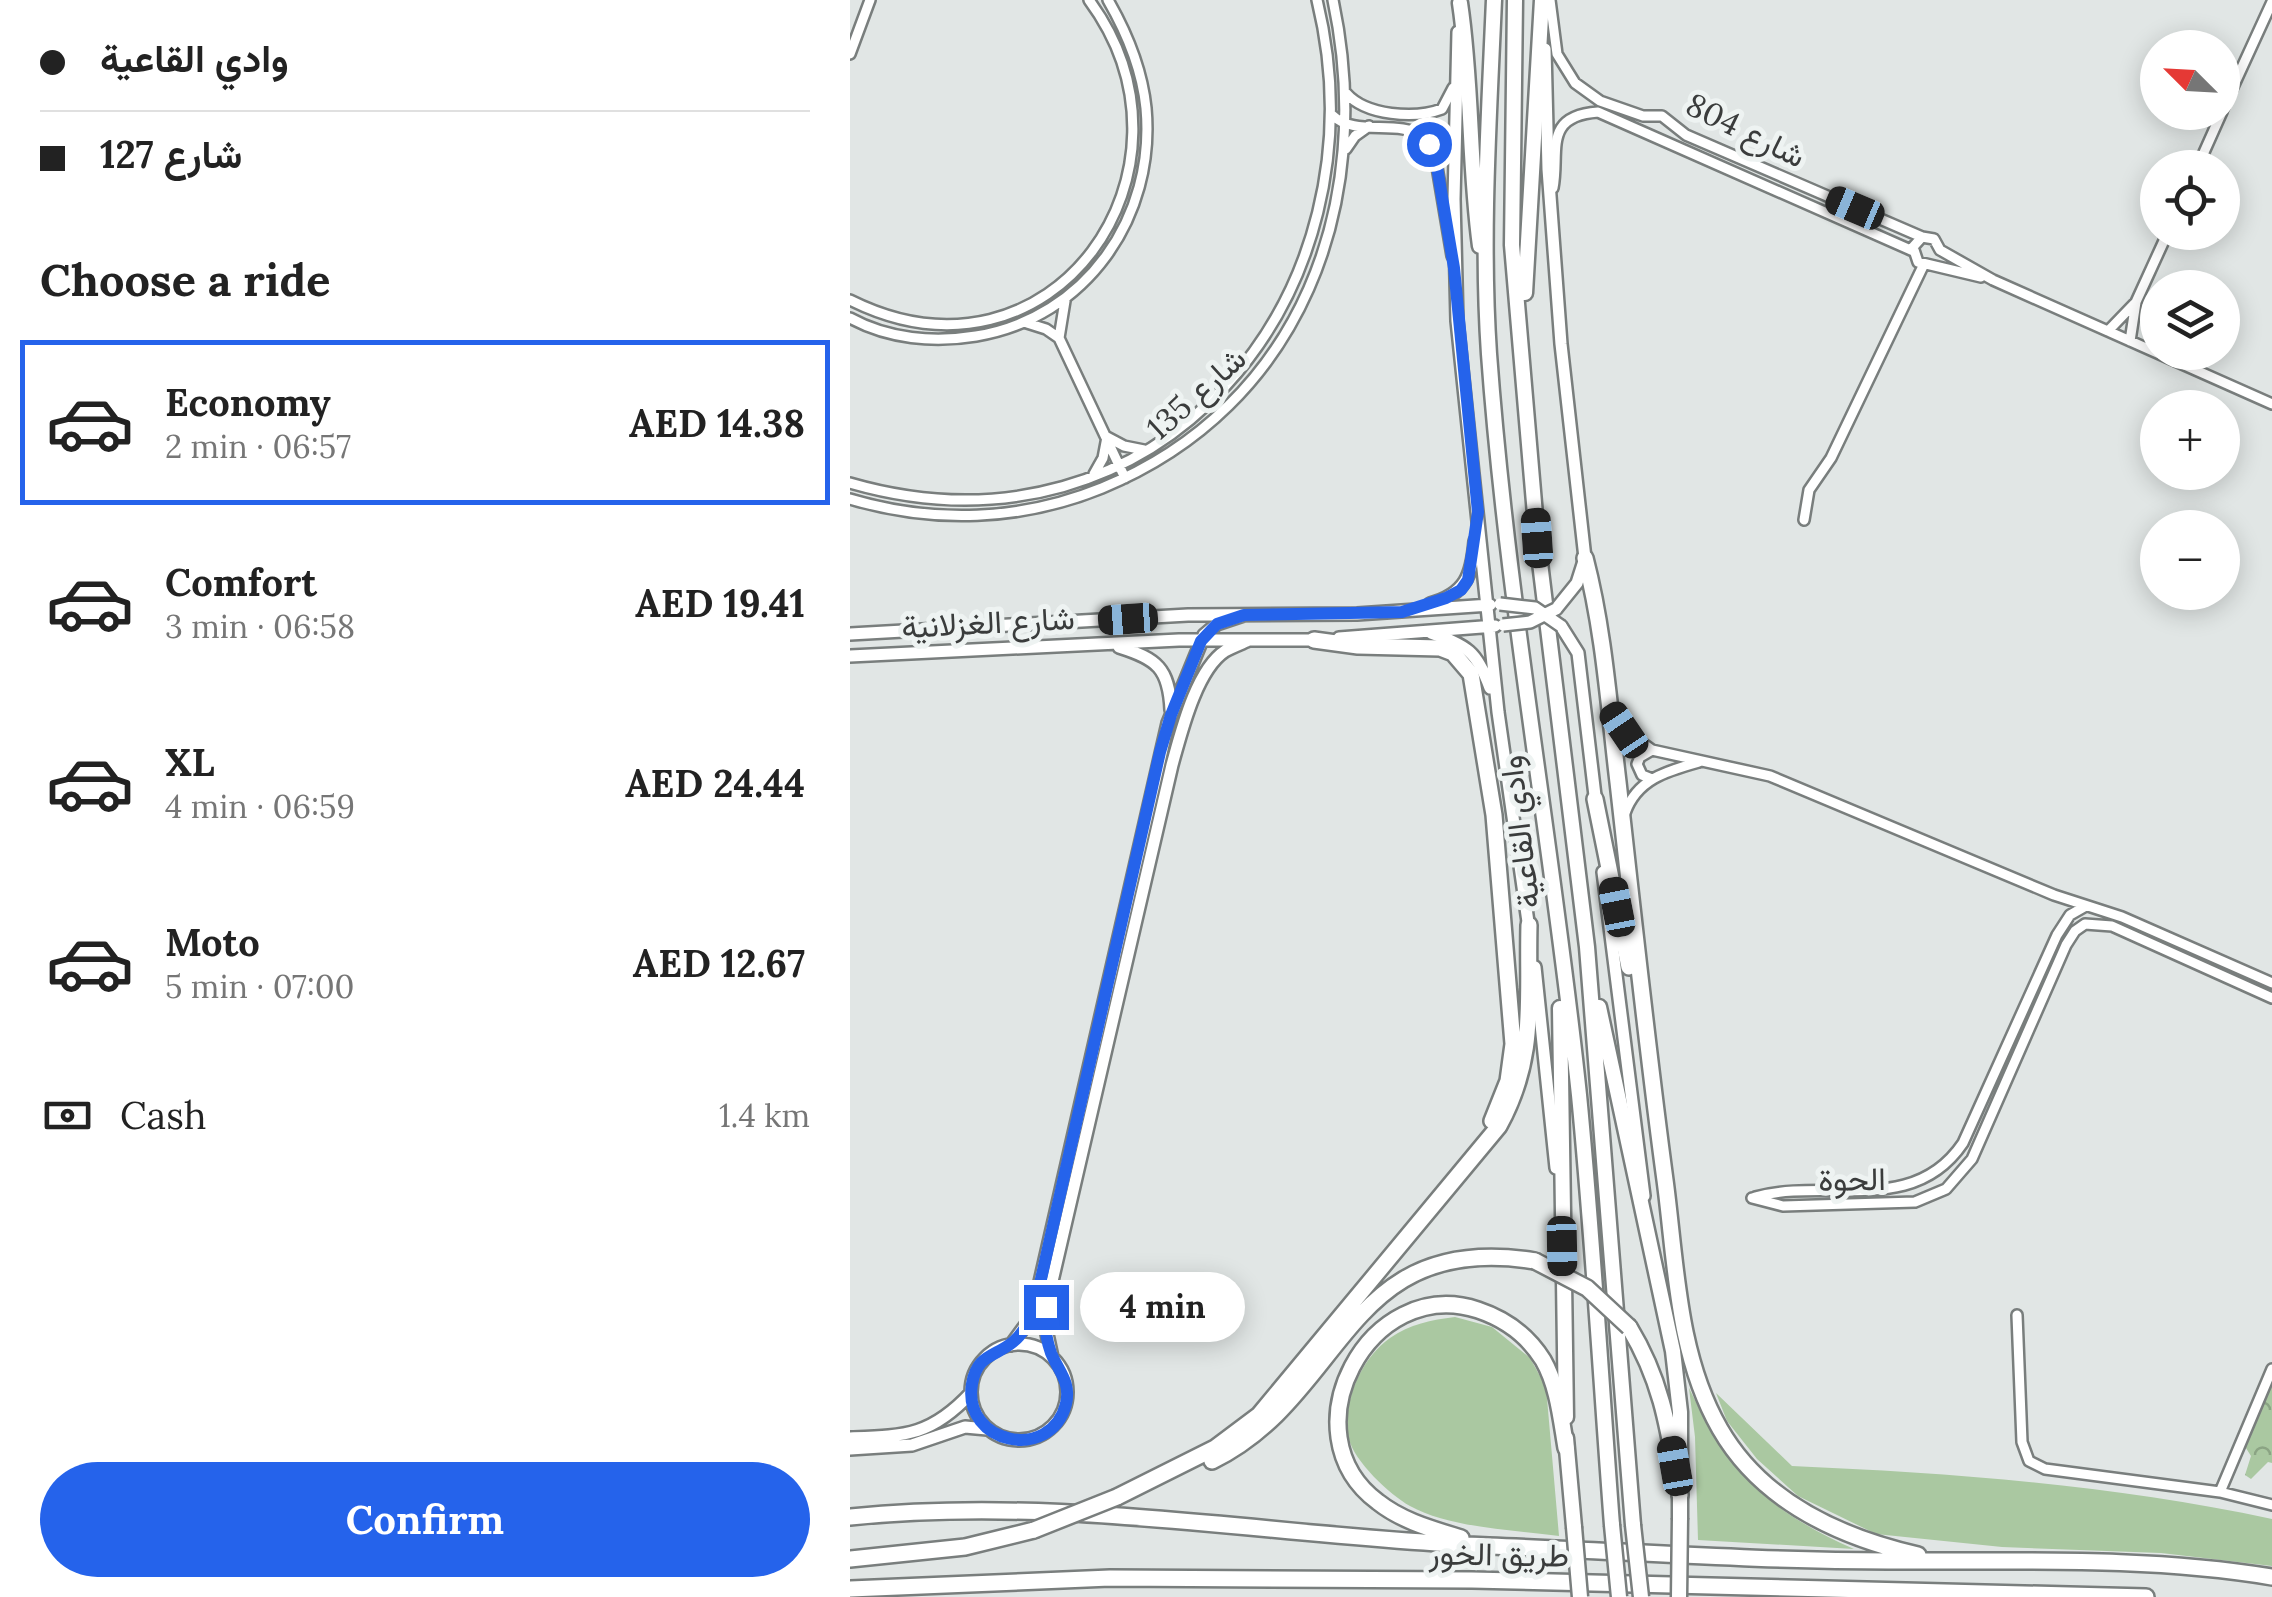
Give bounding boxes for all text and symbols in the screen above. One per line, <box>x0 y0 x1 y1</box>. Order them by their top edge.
north arrow <box>2140 30 2240 130</box>
map controls <box>2140 30 2240 610</box>
text: وادي القاعية <box>100 34 289 82</box>
street label: شارع 804 <box>1679 84 1813 178</box>
route start <box>1407 122 1452 167</box>
text: شارع 127 <box>100 130 242 178</box>
button: locate <box>2140 150 2240 250</box>
car <box>1822 182 1888 234</box>
text: Choose a ride <box>40 251 330 308</box>
button: layers <box>2140 270 2240 370</box>
street label: شارع 135 <box>1138 338 1256 450</box>
icon: car <box>45 378 135 468</box>
text: Economy <box>165 378 331 426</box>
button: + <box>2140 390 2240 490</box>
text: AED 14.38 <box>629 399 805 447</box>
text: 2 min · 06:57 <box>165 426 351 467</box>
car <box>1520 507 1554 569</box>
button: − <box>2140 510 2240 610</box>
icon: car <box>45 558 135 648</box>
text: Comfort <box>165 558 317 606</box>
text: AED 19.41 <box>635 579 805 627</box>
street label: شارع الغزلانية <box>900 597 1076 649</box>
car <box>1097 602 1159 636</box>
text: 3 min · 06:58 <box>165 606 355 647</box>
car <box>1595 697 1653 763</box>
icon: car <box>45 738 135 828</box>
text: XL <box>165 738 215 786</box>
street label: وادي القاعية <box>1489 752 1555 911</box>
text: AED 24.44 <box>625 759 805 807</box>
text: 4 min · 06:59 <box>165 786 355 827</box>
car <box>1597 875 1637 939</box>
icon: car <box>45 918 135 1008</box>
text: Moto <box>165 918 260 966</box>
text: AED 12.67 <box>633 939 805 987</box>
text: 5 min · 07:00 <box>165 966 354 1007</box>
icon: cash <box>40 1088 95 1143</box>
text: Cash <box>120 1091 207 1139</box>
text: 1.4 km <box>719 1095 810 1136</box>
street label: الحوة <box>1818 1158 1886 1200</box>
car <box>1546 1216 1578 1276</box>
callout: 4 min <box>1081 1272 1246 1342</box>
route end <box>1024 1285 1069 1330</box>
text: 4 min <box>1119 1286 1206 1327</box>
car <box>1655 1434 1695 1498</box>
button: Confirm <box>40 1462 810 1577</box>
street label: طريق الخور <box>1428 1532 1569 1576</box>

